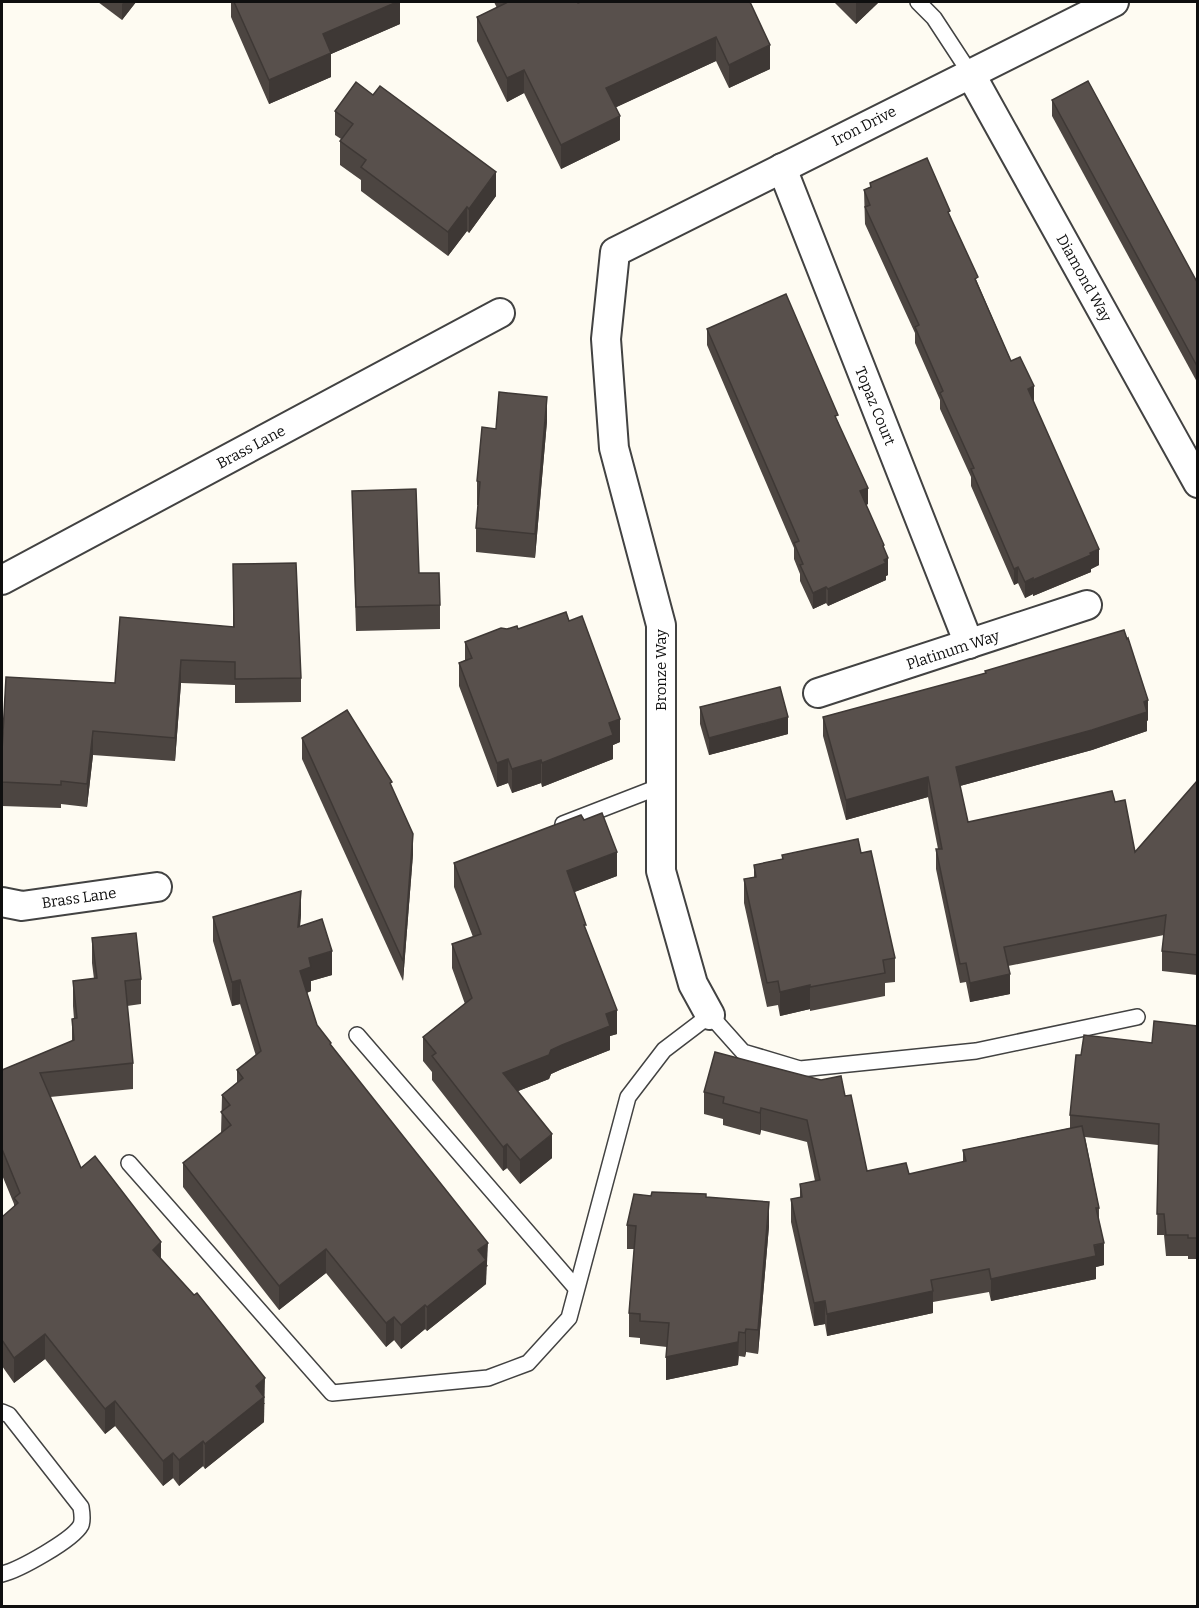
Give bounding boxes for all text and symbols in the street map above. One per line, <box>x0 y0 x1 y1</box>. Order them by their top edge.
street label: Iron Drive <box>829 102 899 150</box>
street label: Diamond Way <box>1053 231 1115 325</box>
street label: Topaz Court <box>851 364 899 448</box>
street label: Brass Lane <box>214 421 288 473</box>
street label: Platinum Way <box>904 626 1002 674</box>
street label: Bronze Way <box>652 629 670 711</box>
street label: Brass Lane <box>41 884 117 912</box>

